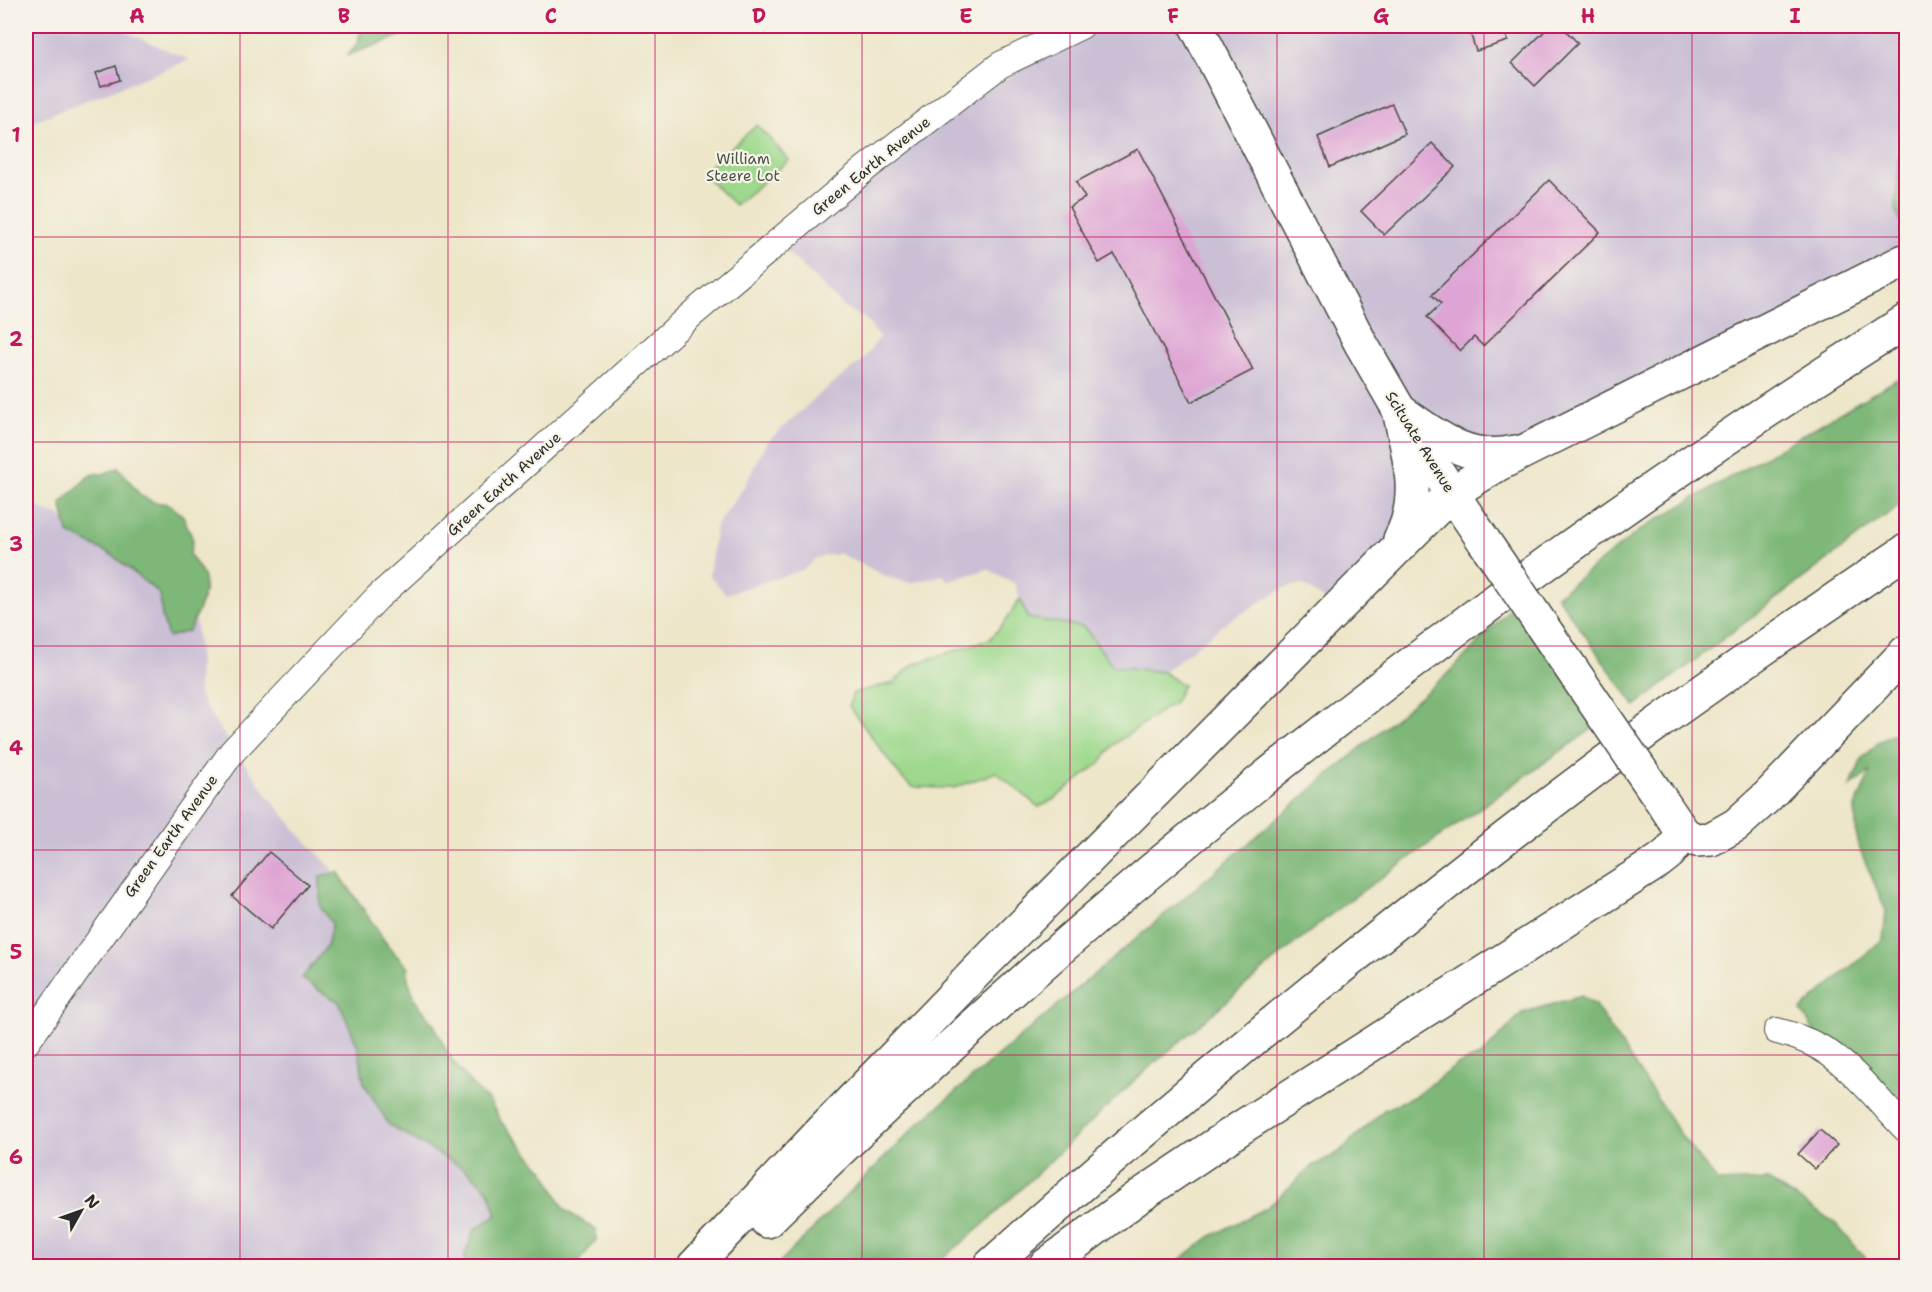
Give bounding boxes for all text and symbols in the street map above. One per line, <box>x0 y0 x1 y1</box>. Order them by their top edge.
text: A <box>129 3 145 29</box>
text: B <box>338 3 350 29</box>
text: C <box>545 3 557 29</box>
text: D <box>752 3 766 29</box>
text: E <box>959 3 973 29</box>
text: F <box>1167 3 1179 29</box>
text: G <box>1373 3 1389 29</box>
text: H <box>1581 3 1595 29</box>
text: I <box>1789 3 1801 29</box>
street label: Green Earth Avenue <box>808 112 934 220</box>
text: 1 <box>11 122 21 148</box>
park label: William Steere Lot <box>706 149 780 186</box>
text: 2 <box>9 326 23 352</box>
street label: Scituate Avenue <box>1381 388 1459 496</box>
street label: Green Earth Avenue <box>443 427 565 541</box>
text: 3 <box>9 531 23 557</box>
text: 4 <box>9 735 23 761</box>
street label: Green Earth Avenue <box>120 771 222 901</box>
text: 5 <box>10 939 22 965</box>
text: 6 <box>9 1144 23 1170</box>
north arrow <box>51 1181 111 1241</box>
text: N <box>80 1190 104 1213</box>

